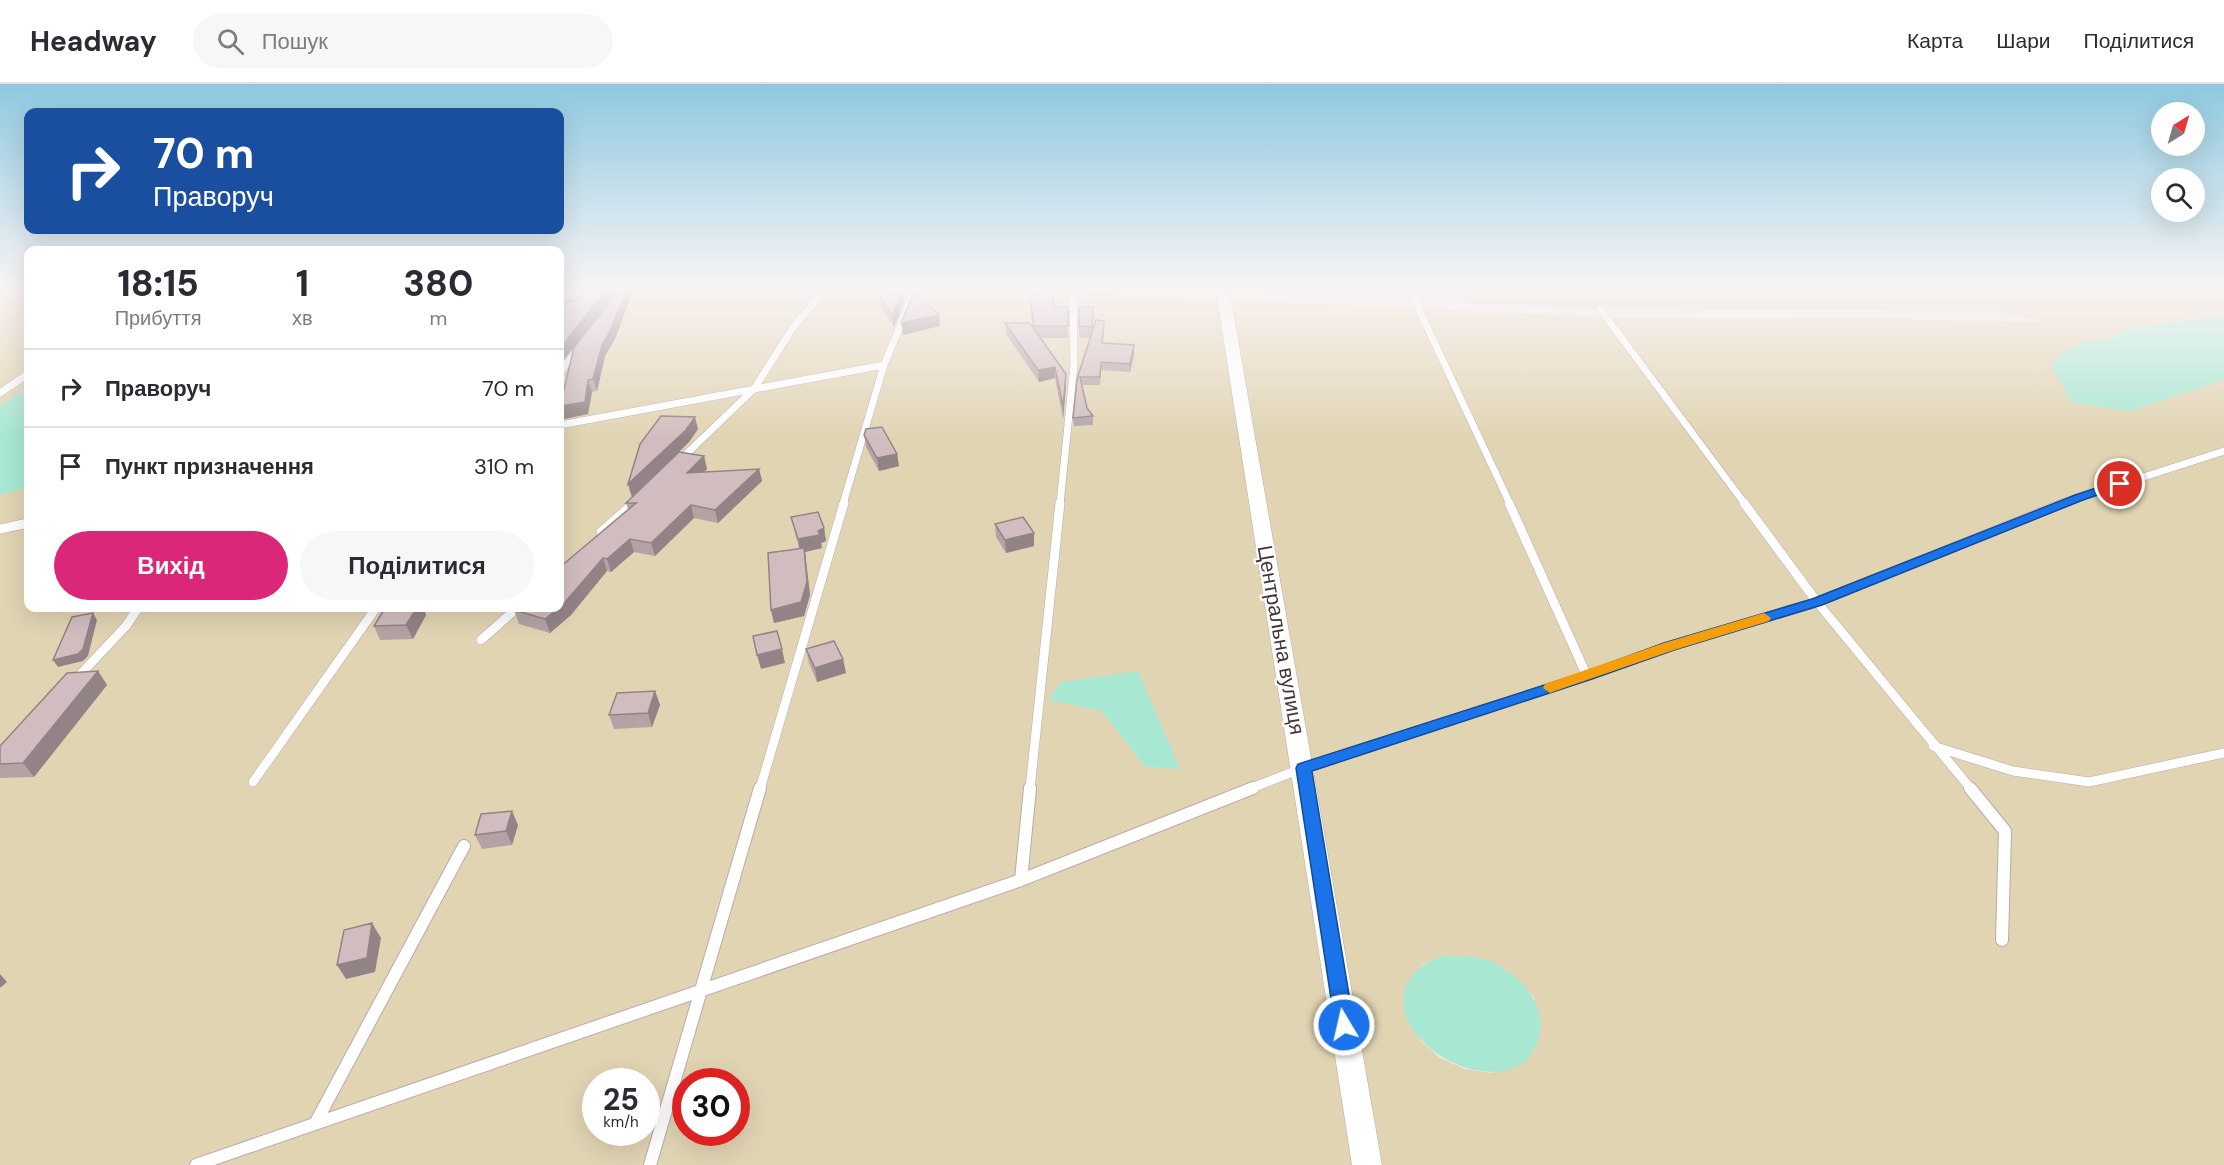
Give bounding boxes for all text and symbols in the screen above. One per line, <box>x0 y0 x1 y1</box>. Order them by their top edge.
search box <box>193 14 613 68</box>
text: Headway <box>30 23 157 60</box>
icon: search <box>214 25 247 58</box>
text: Пошук <box>262 27 328 56</box>
text: Карта <box>1907 27 1963 55</box>
text: Шари <box>1996 27 2051 55</box>
text: Поділитися <box>2084 27 2194 55</box>
north arrow <box>2151 102 2205 156</box>
map controls <box>2151 102 2205 222</box>
text: 70 m <box>153 126 254 181</box>
icon: right <box>54 132 132 210</box>
button: search <box>2151 168 2205 222</box>
text: Праворуч <box>153 179 274 214</box>
text: 18:15 <box>117 260 199 307</box>
text: 1 <box>296 260 309 307</box>
text: 380 <box>403 260 473 307</box>
text: Прибуття <box>115 305 201 331</box>
text: хв <box>292 305 313 331</box>
text: m <box>429 305 447 331</box>
icon: right <box>54 372 87 405</box>
text: Праворуч <box>105 374 211 403</box>
text: 70 m <box>482 374 534 403</box>
icon: arrive <box>54 450 87 483</box>
text: Пункт призначення <box>105 452 314 481</box>
text: 310 m <box>474 452 534 481</box>
pin <box>2094 458 2145 509</box>
icon: arrive <box>2103 467 2136 500</box>
button: Вихід <box>54 531 288 600</box>
button: Поділитися <box>300 531 534 600</box>
street label: Центральна вулиця <box>1251 543 1311 737</box>
position arrow <box>1312 993 1376 1057</box>
speed limit sign: 30 <box>672 1068 750 1146</box>
text: 25 <box>603 1080 639 1119</box>
text: km/h <box>603 1112 639 1132</box>

